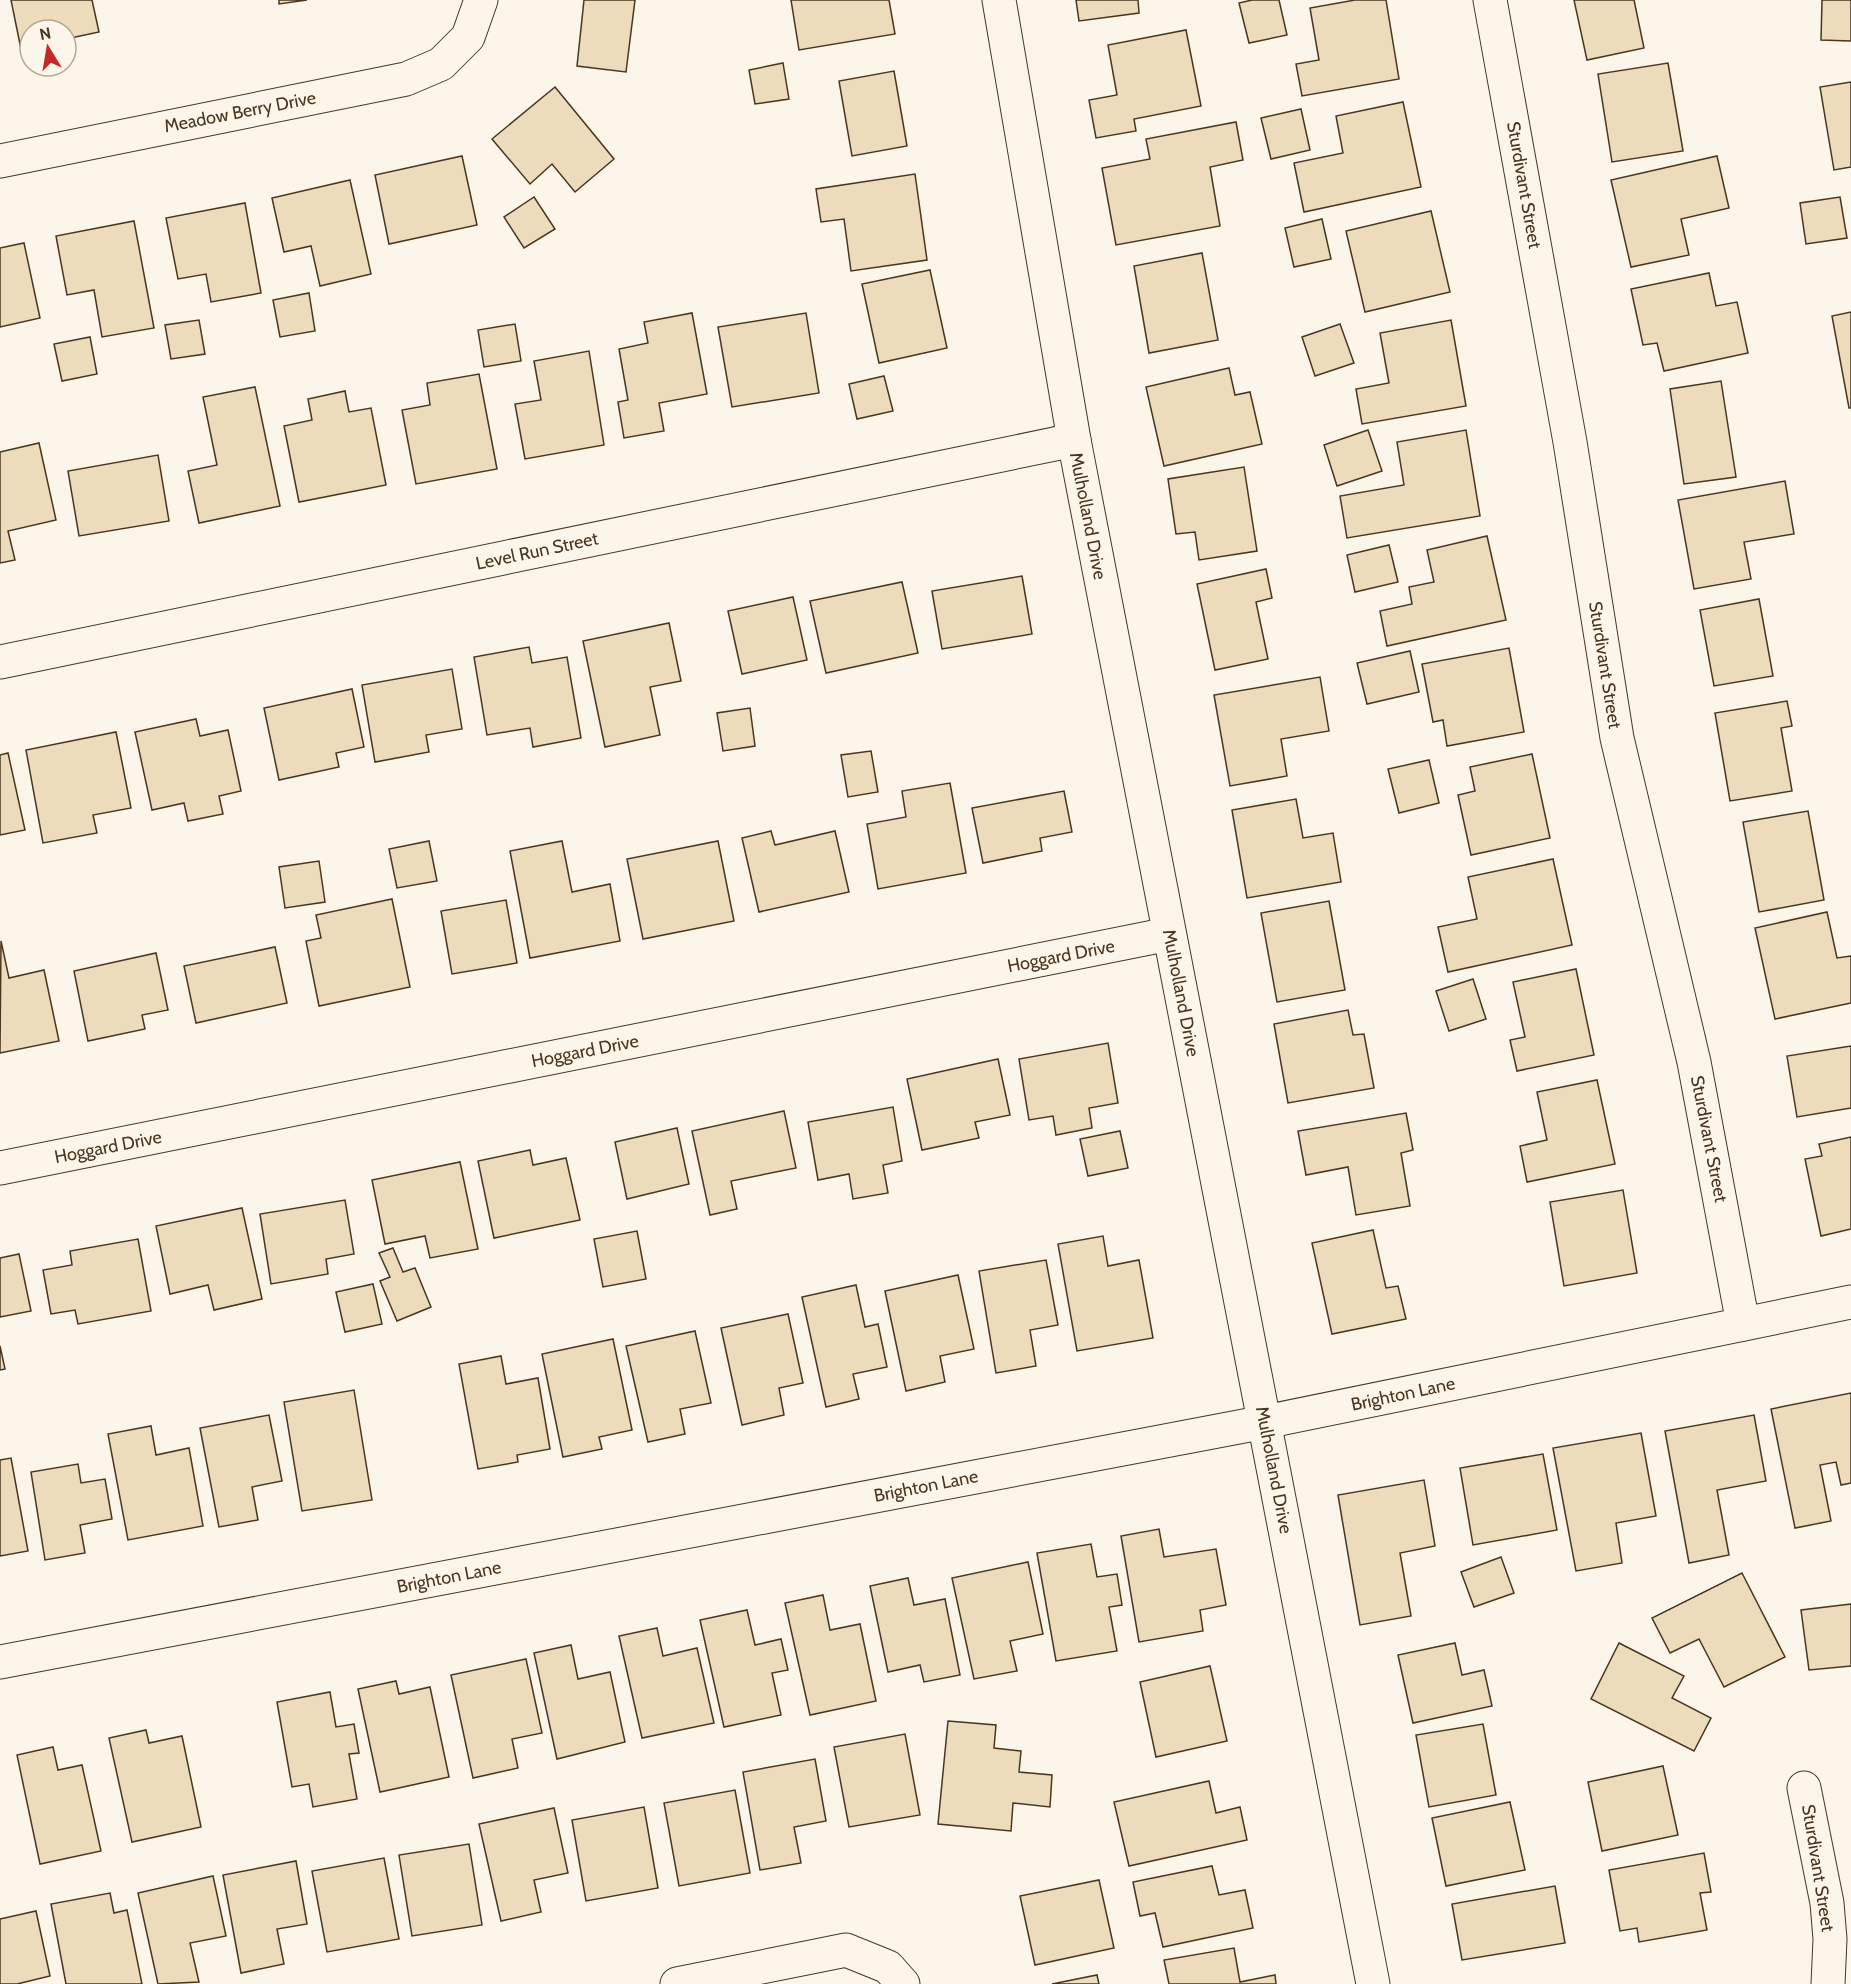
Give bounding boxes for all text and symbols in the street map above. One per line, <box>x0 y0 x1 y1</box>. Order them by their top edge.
north arrow <box>18 18 78 78</box>
text: N <box>38 23 53 44</box>
street label: Meadow Berry Drive <box>162 87 318 137</box>
street label: Sturdivant Street <box>1502 120 1546 250</box>
street label: Mulholland Drive <box>1065 450 1111 582</box>
street label: Level Run Street <box>474 527 600 575</box>
street label: Sturdivant Street <box>1584 600 1626 730</box>
street label: Mulholland Drive <box>1158 927 1204 1059</box>
street label: Hoggard Drive <box>1006 935 1116 977</box>
street label: Hoggard Drive <box>530 1030 640 1072</box>
street label: Sturdivant Street <box>1686 1074 1732 1204</box>
street label: Hoggard Drive <box>53 1126 163 1168</box>
street label: Brighton Lane <box>1349 1372 1457 1416</box>
street label: Mulholland Drive <box>1251 1404 1297 1536</box>
street label: Brighton Lane <box>872 1465 980 1507</box>
street label: Brighton Lane <box>395 1556 503 1598</box>
street label: Sturdivant Street <box>1797 1803 1839 1933</box>

